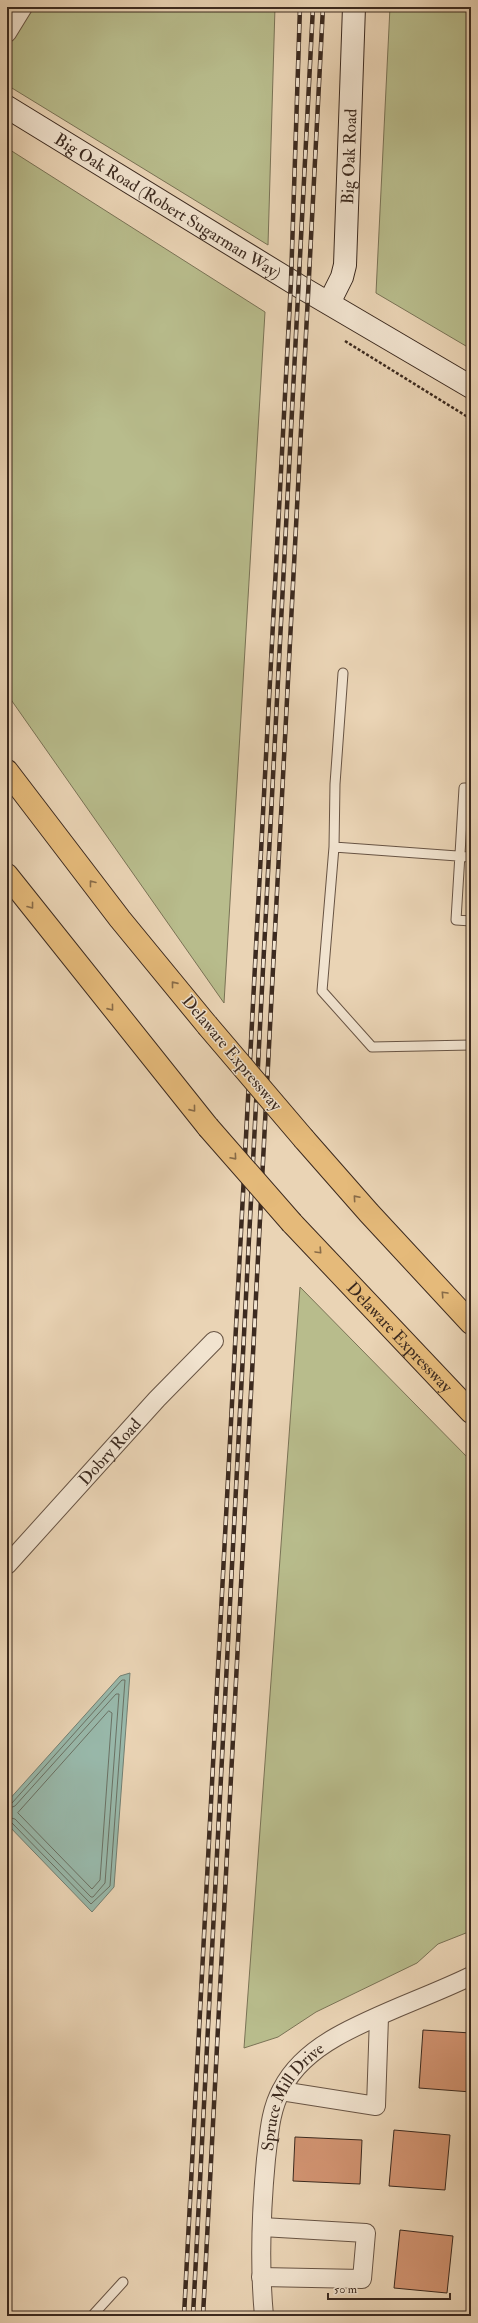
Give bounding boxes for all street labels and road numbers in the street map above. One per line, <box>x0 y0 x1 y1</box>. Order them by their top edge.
street label: Big Oak Road <box>337 108 361 205</box>
street label: Big Oak Road (Robert Sugarman Way) <box>51 128 285 283</box>
street label: Delaware Expressway <box>177 991 287 1116</box>
street label: Delaware Expressway <box>343 1277 458 1398</box>
street label: Dobry Road <box>74 1413 146 1489</box>
street label: Spruce Mill Drive <box>257 2038 328 2152</box>

